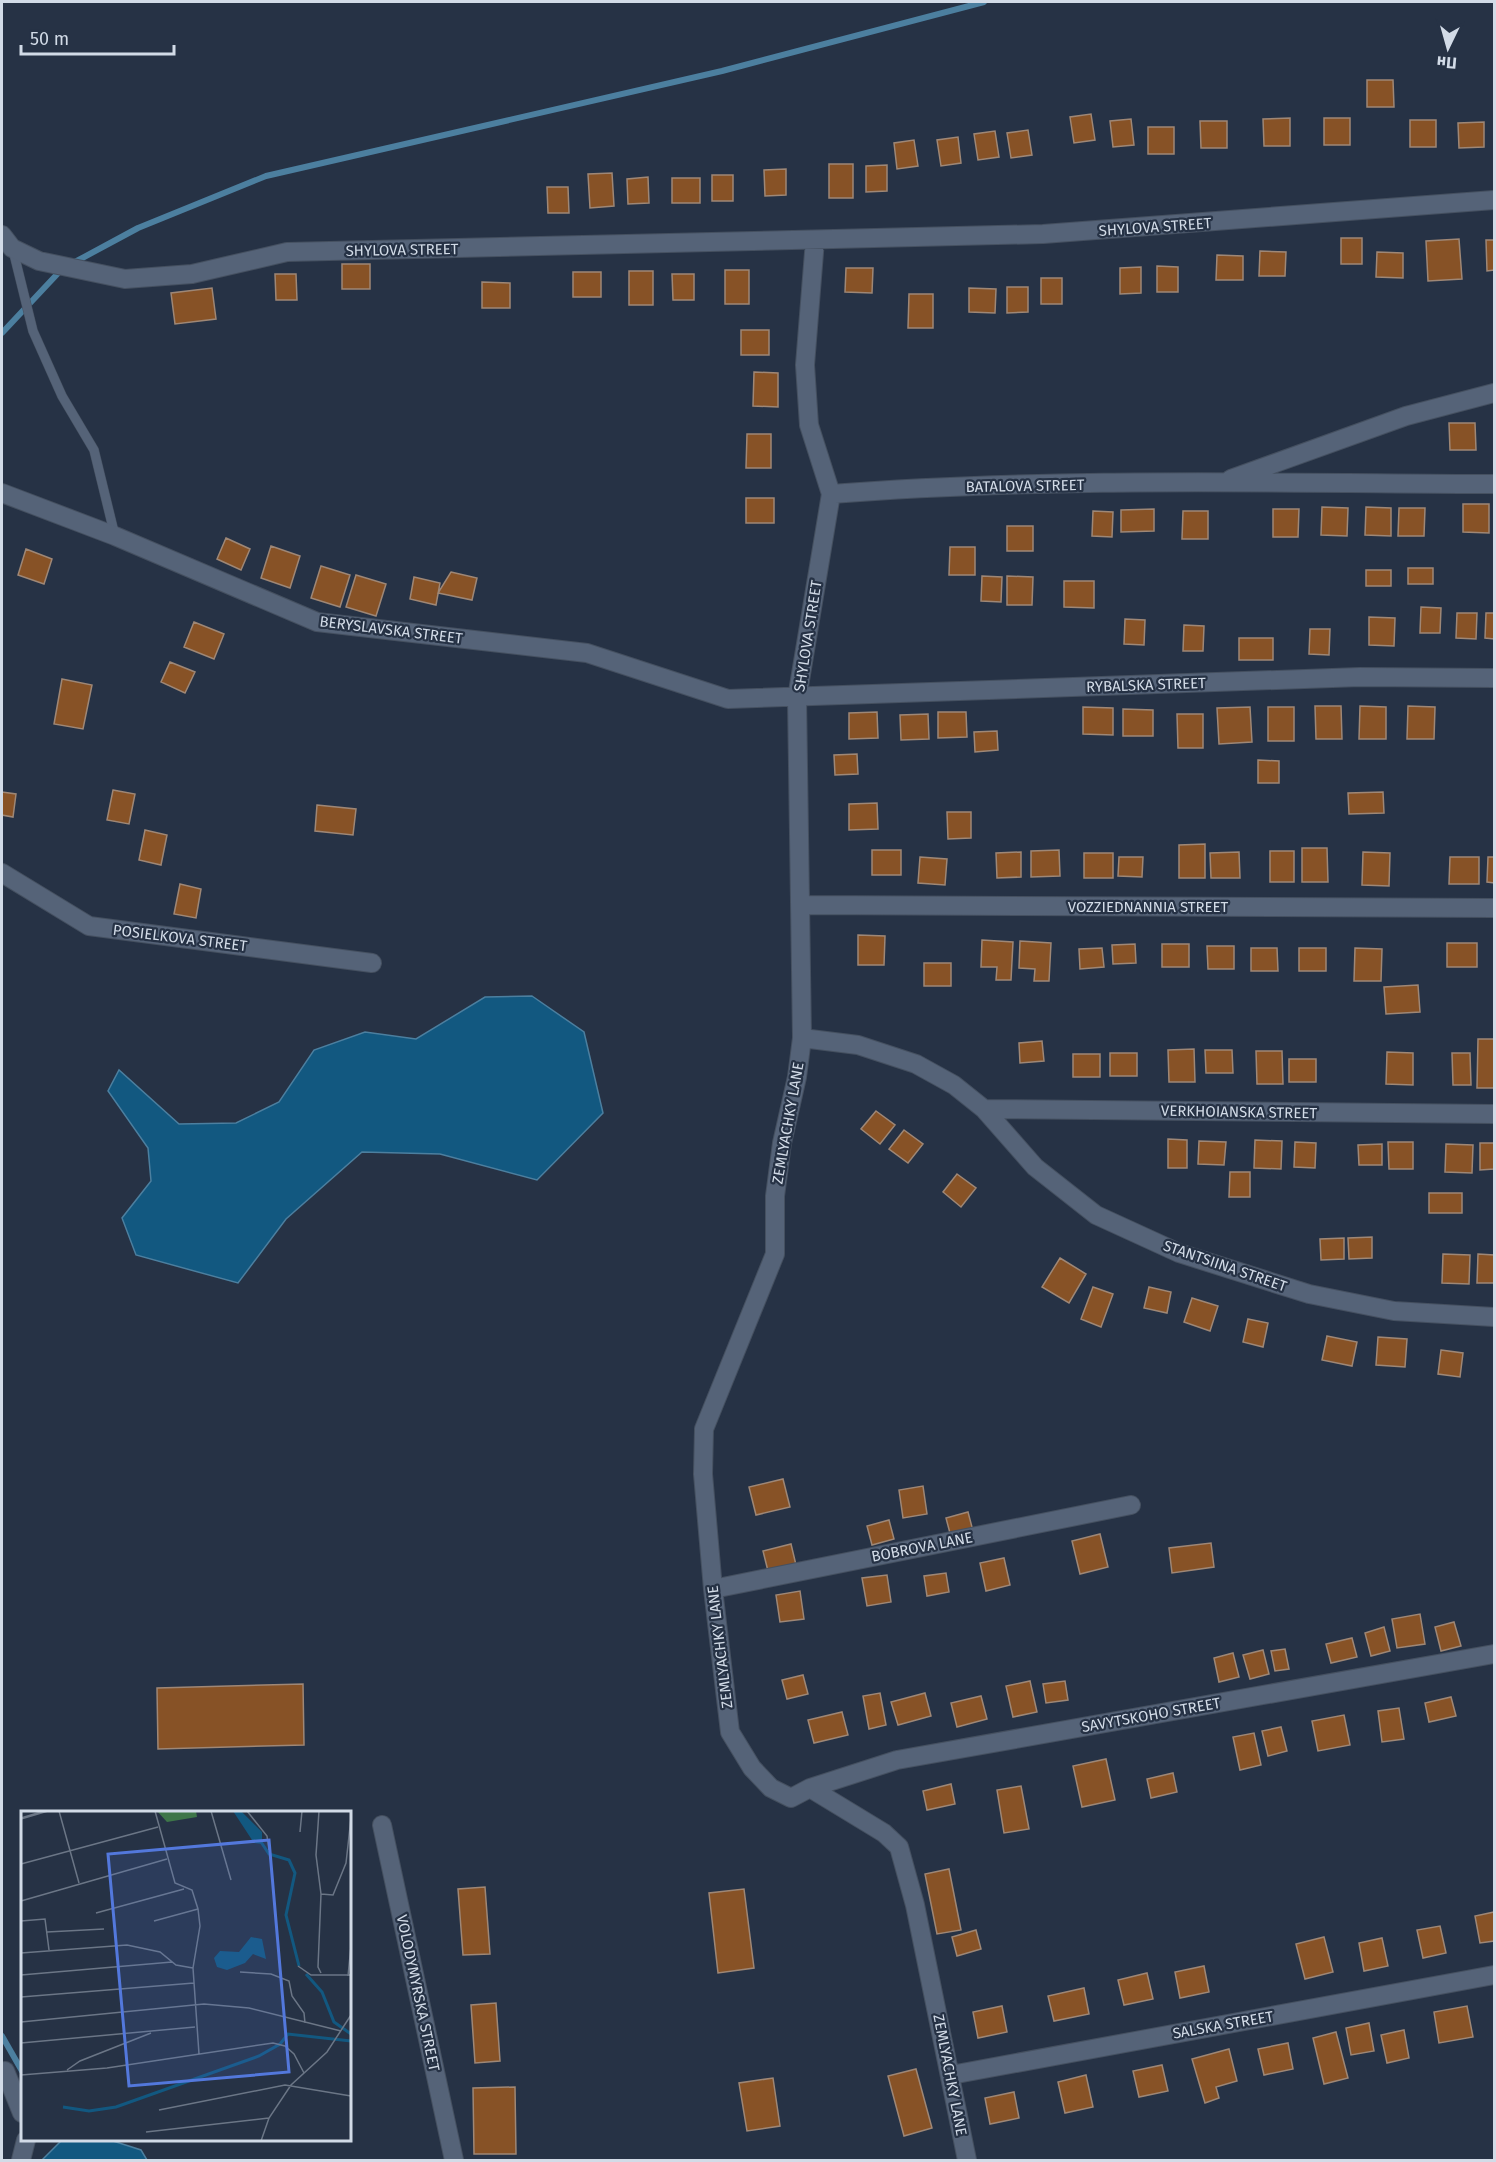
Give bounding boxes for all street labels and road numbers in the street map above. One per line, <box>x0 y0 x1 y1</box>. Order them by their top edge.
street label: SHYLOVA STREET <box>1098 214 1212 240</box>
street label: SHYLOVA STREET <box>345 240 459 260</box>
street label: BATALOVA STREET <box>965 476 1085 496</box>
street label: SHYLOVA STREET <box>790 579 826 693</box>
street label: BERYSLAVSKA STREET <box>318 612 464 648</box>
street label: RYBALSKA STREET <box>1086 674 1206 696</box>
street label: VOZZIEDNANNIA STREET <box>1068 898 1229 916</box>
street label: POSIELKOVA STREET <box>112 921 248 955</box>
street label: ZEMLYACHKY LANE <box>768 1061 808 1185</box>
street label: VERKHOIANSKA STREET <box>1161 1102 1317 1122</box>
street label: STANTSIINA STREET <box>1161 1236 1289 1296</box>
street label: BOBROVA LANE <box>870 1528 974 1566</box>
street label: ZEMLYACHKY LANE <box>704 1585 736 1709</box>
street label: SAVYTSKOHO STREET <box>1080 1694 1222 1736</box>
street label: VOLODYMYRSKA STREET <box>393 1913 443 2073</box>
street label: SALSKA STREET <box>1171 2007 1275 2043</box>
street label: ZEMLYACHKY LANE <box>929 2013 971 2137</box>

